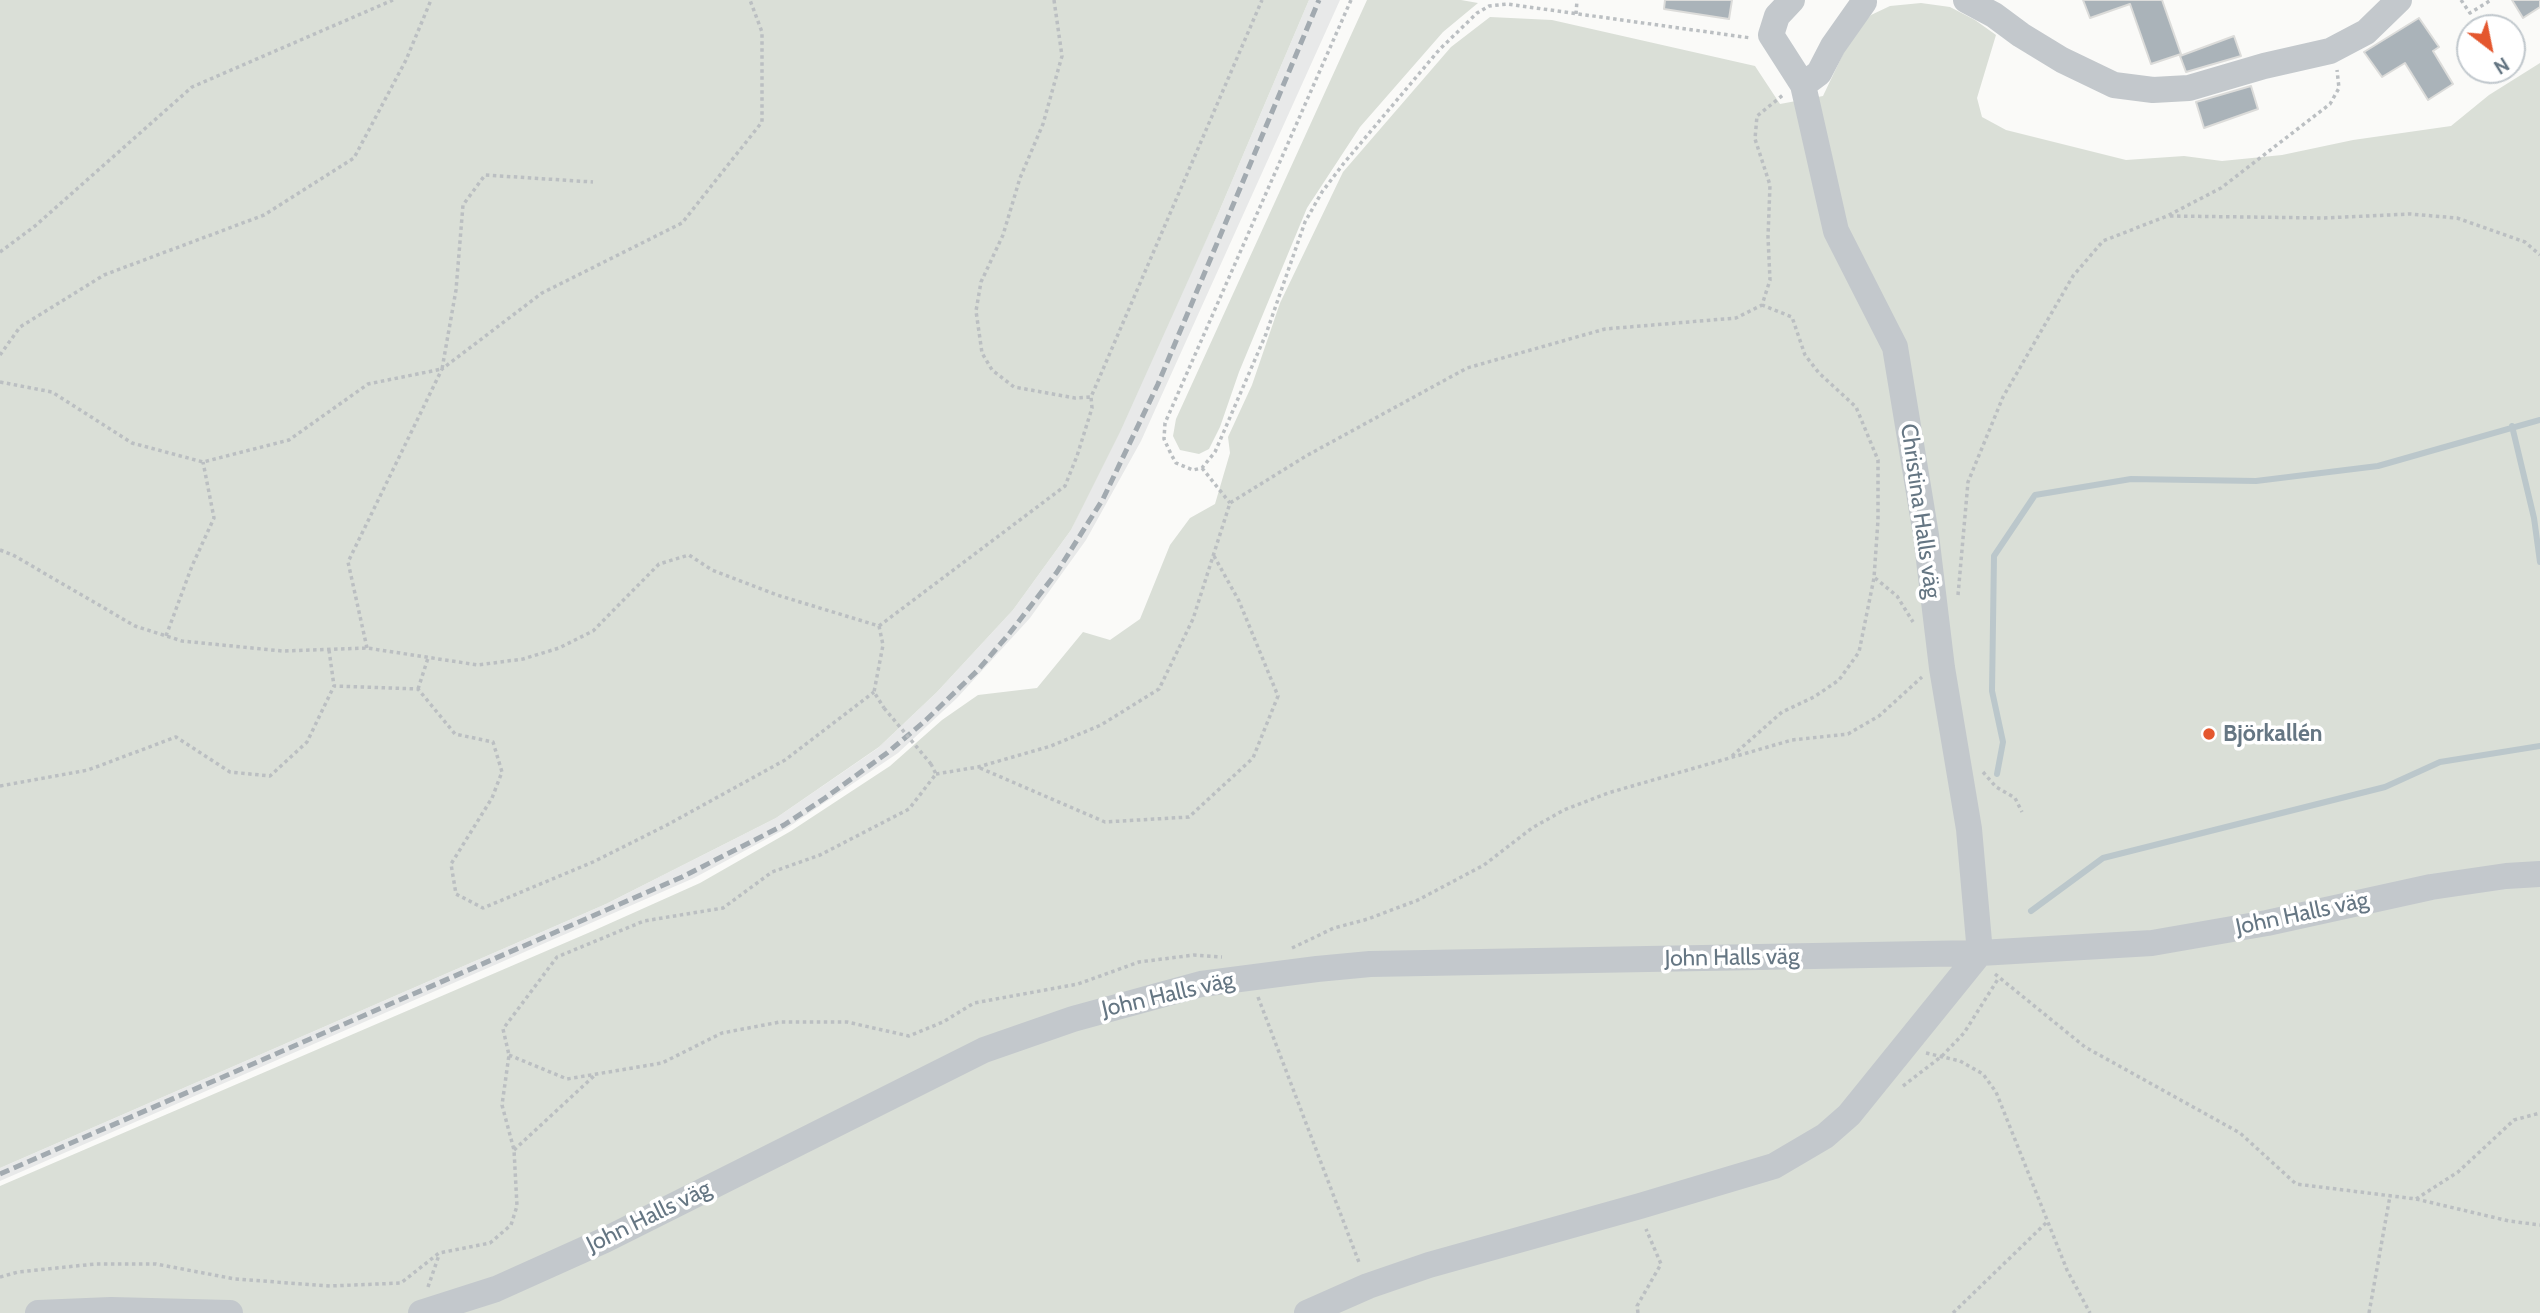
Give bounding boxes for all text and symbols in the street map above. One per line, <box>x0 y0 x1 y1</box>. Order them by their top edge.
north arrow <box>2456 14 2526 84</box>
text: N <box>2490 52 2513 79</box>
street label: Christina Halls väg <box>1894 422 1946 600</box>
place label: Björkallén <box>2223 720 2322 748</box>
marker: Björkallén <box>2201 726 2217 742</box>
street label: John Halls väg <box>2233 886 2371 942</box>
street label: John Halls väg <box>1664 943 1800 973</box>
street label: John Halls väg <box>1099 966 1237 1024</box>
street label: John Halls väg <box>582 1175 716 1259</box>

